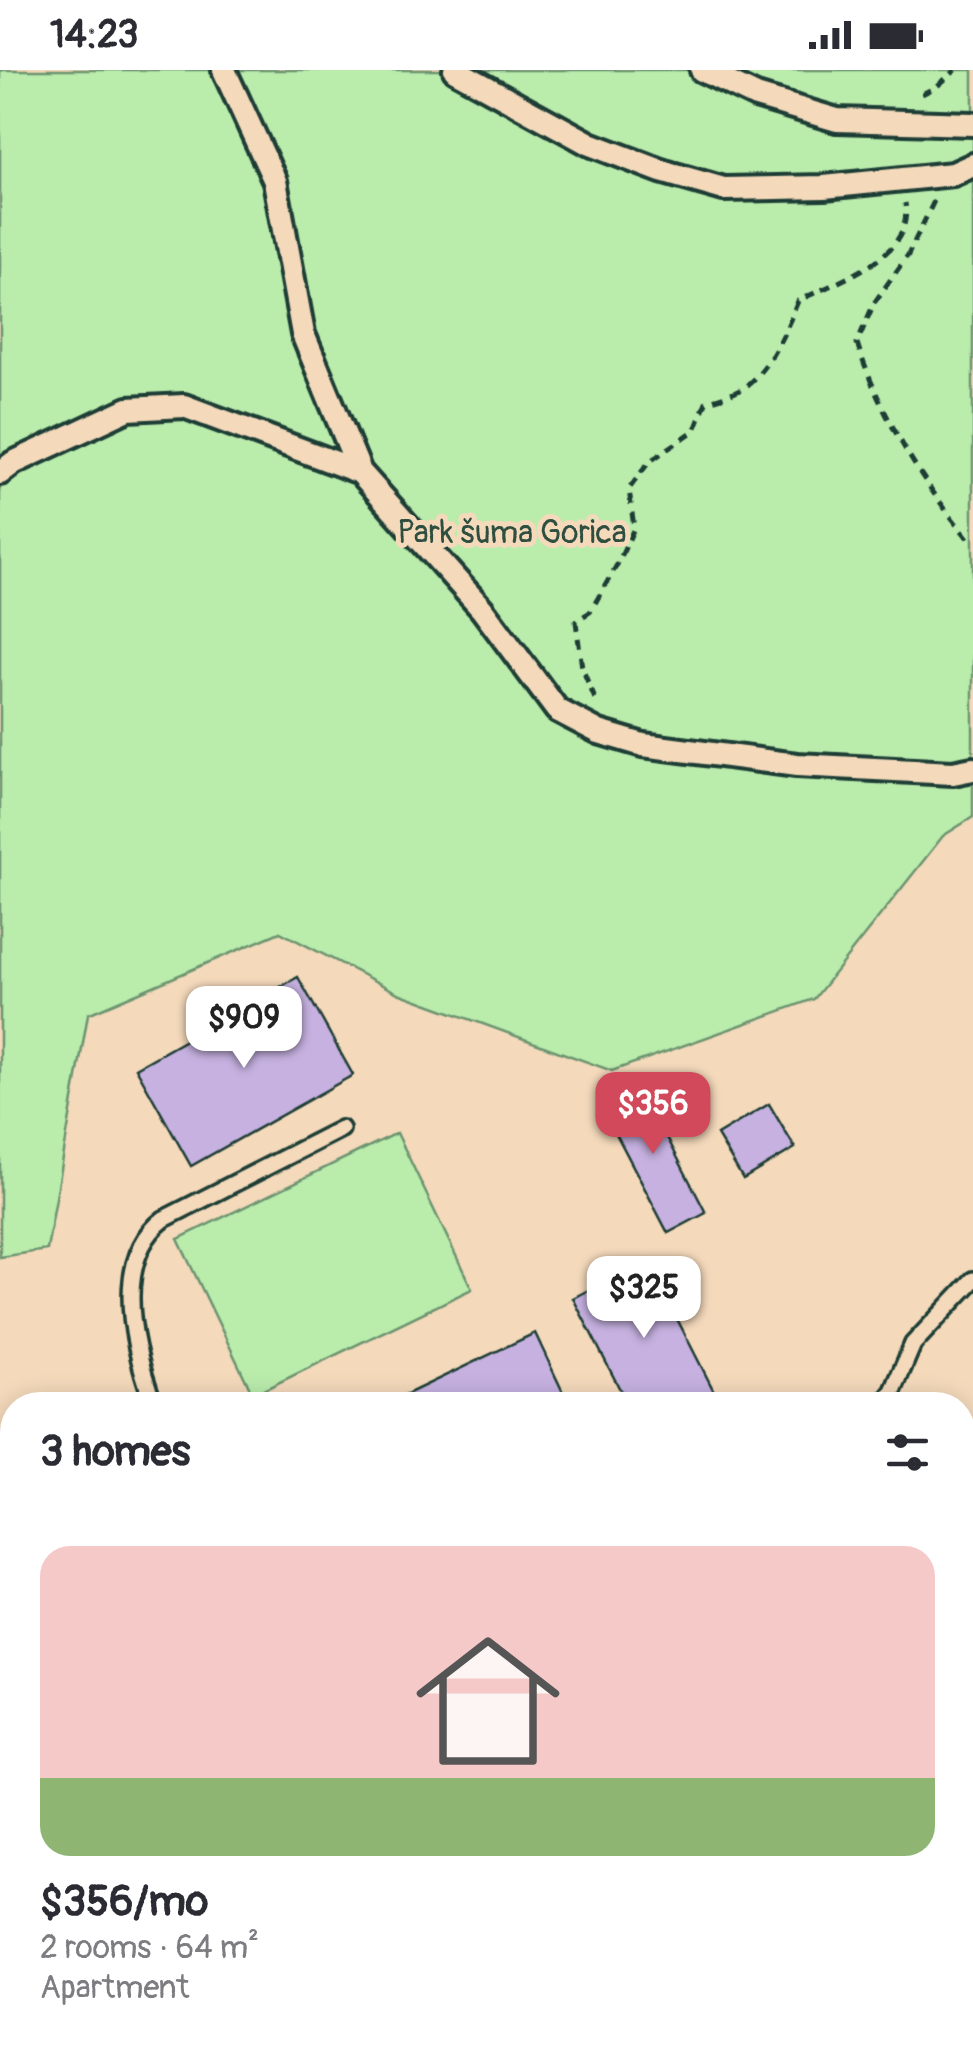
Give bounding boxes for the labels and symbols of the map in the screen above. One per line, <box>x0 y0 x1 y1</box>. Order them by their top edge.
park label: Park šuma Gorica <box>397 513 627 553</box>
pin: $909 <box>185 986 303 1071</box>
pin: $356 <box>594 1072 712 1157</box>
pin: $325 <box>585 1256 703 1341</box>

